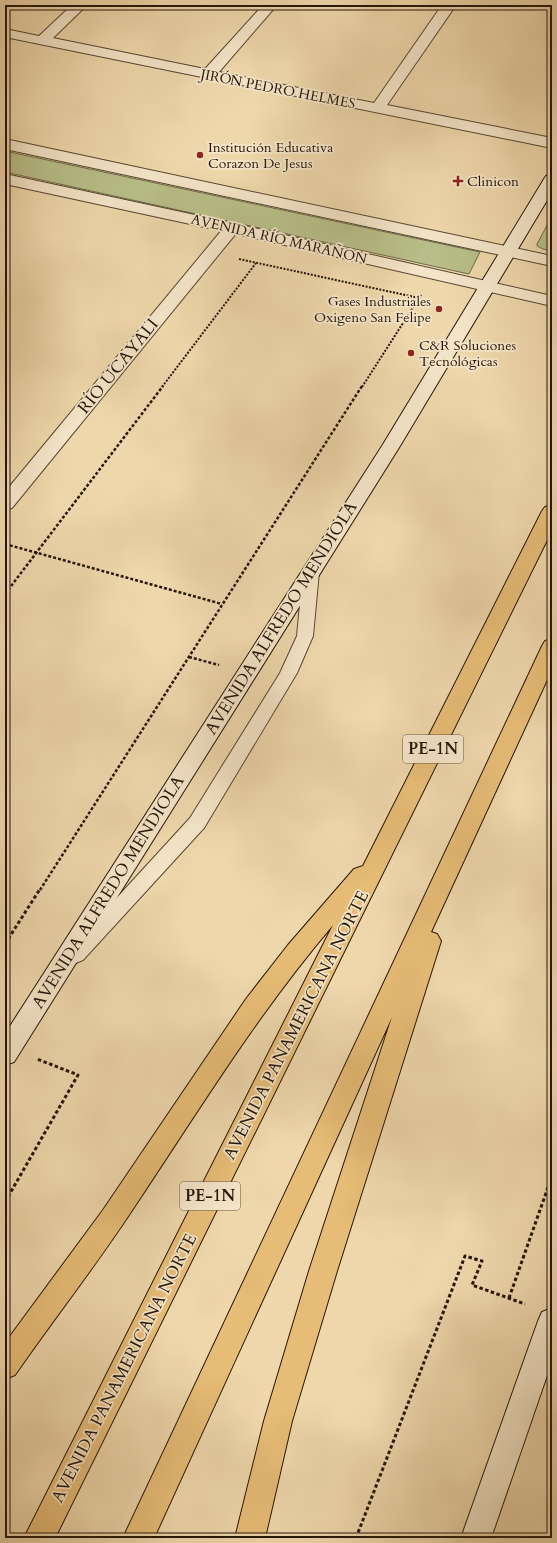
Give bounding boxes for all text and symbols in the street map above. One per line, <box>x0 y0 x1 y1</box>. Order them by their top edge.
street label: JIRÓN PEDRO HELMES <box>197 64 357 113</box>
place label: Institución Educativa Corazon De Jesus <box>208 138 333 173</box>
marker: Institución Educativa Corazon De Jesus <box>195 150 205 160</box>
place label: Clinicon <box>467 172 519 191</box>
marker: Clinicon <box>452 175 464 187</box>
street label: AVENIDA RÍO MARAÑON <box>189 210 369 268</box>
place label: Gases Industriales Oxigeno San Felipe <box>314 292 431 327</box>
marker: Gases Industriales Oxigeno San Felipe <box>434 304 444 314</box>
street label: RÍO UCAYALI <box>72 313 164 419</box>
place label: C&R Soluciones Tecnológicas <box>419 336 517 371</box>
marker: C&R Soluciones Tecnológicas <box>406 348 416 358</box>
street label: AVENIDA ALFREDO MENDIOLA <box>199 496 363 739</box>
road number: PE-1N <box>403 735 463 763</box>
street label: AVENIDA ALFREDO MENDIOLA <box>26 770 190 1013</box>
street label: AVENIDA PANAMERICANA NORTE <box>218 887 374 1163</box>
road number: PE-1N <box>180 1182 240 1210</box>
street label: AVENIDA PANAMERICANA NORTE <box>46 1230 202 1506</box>

